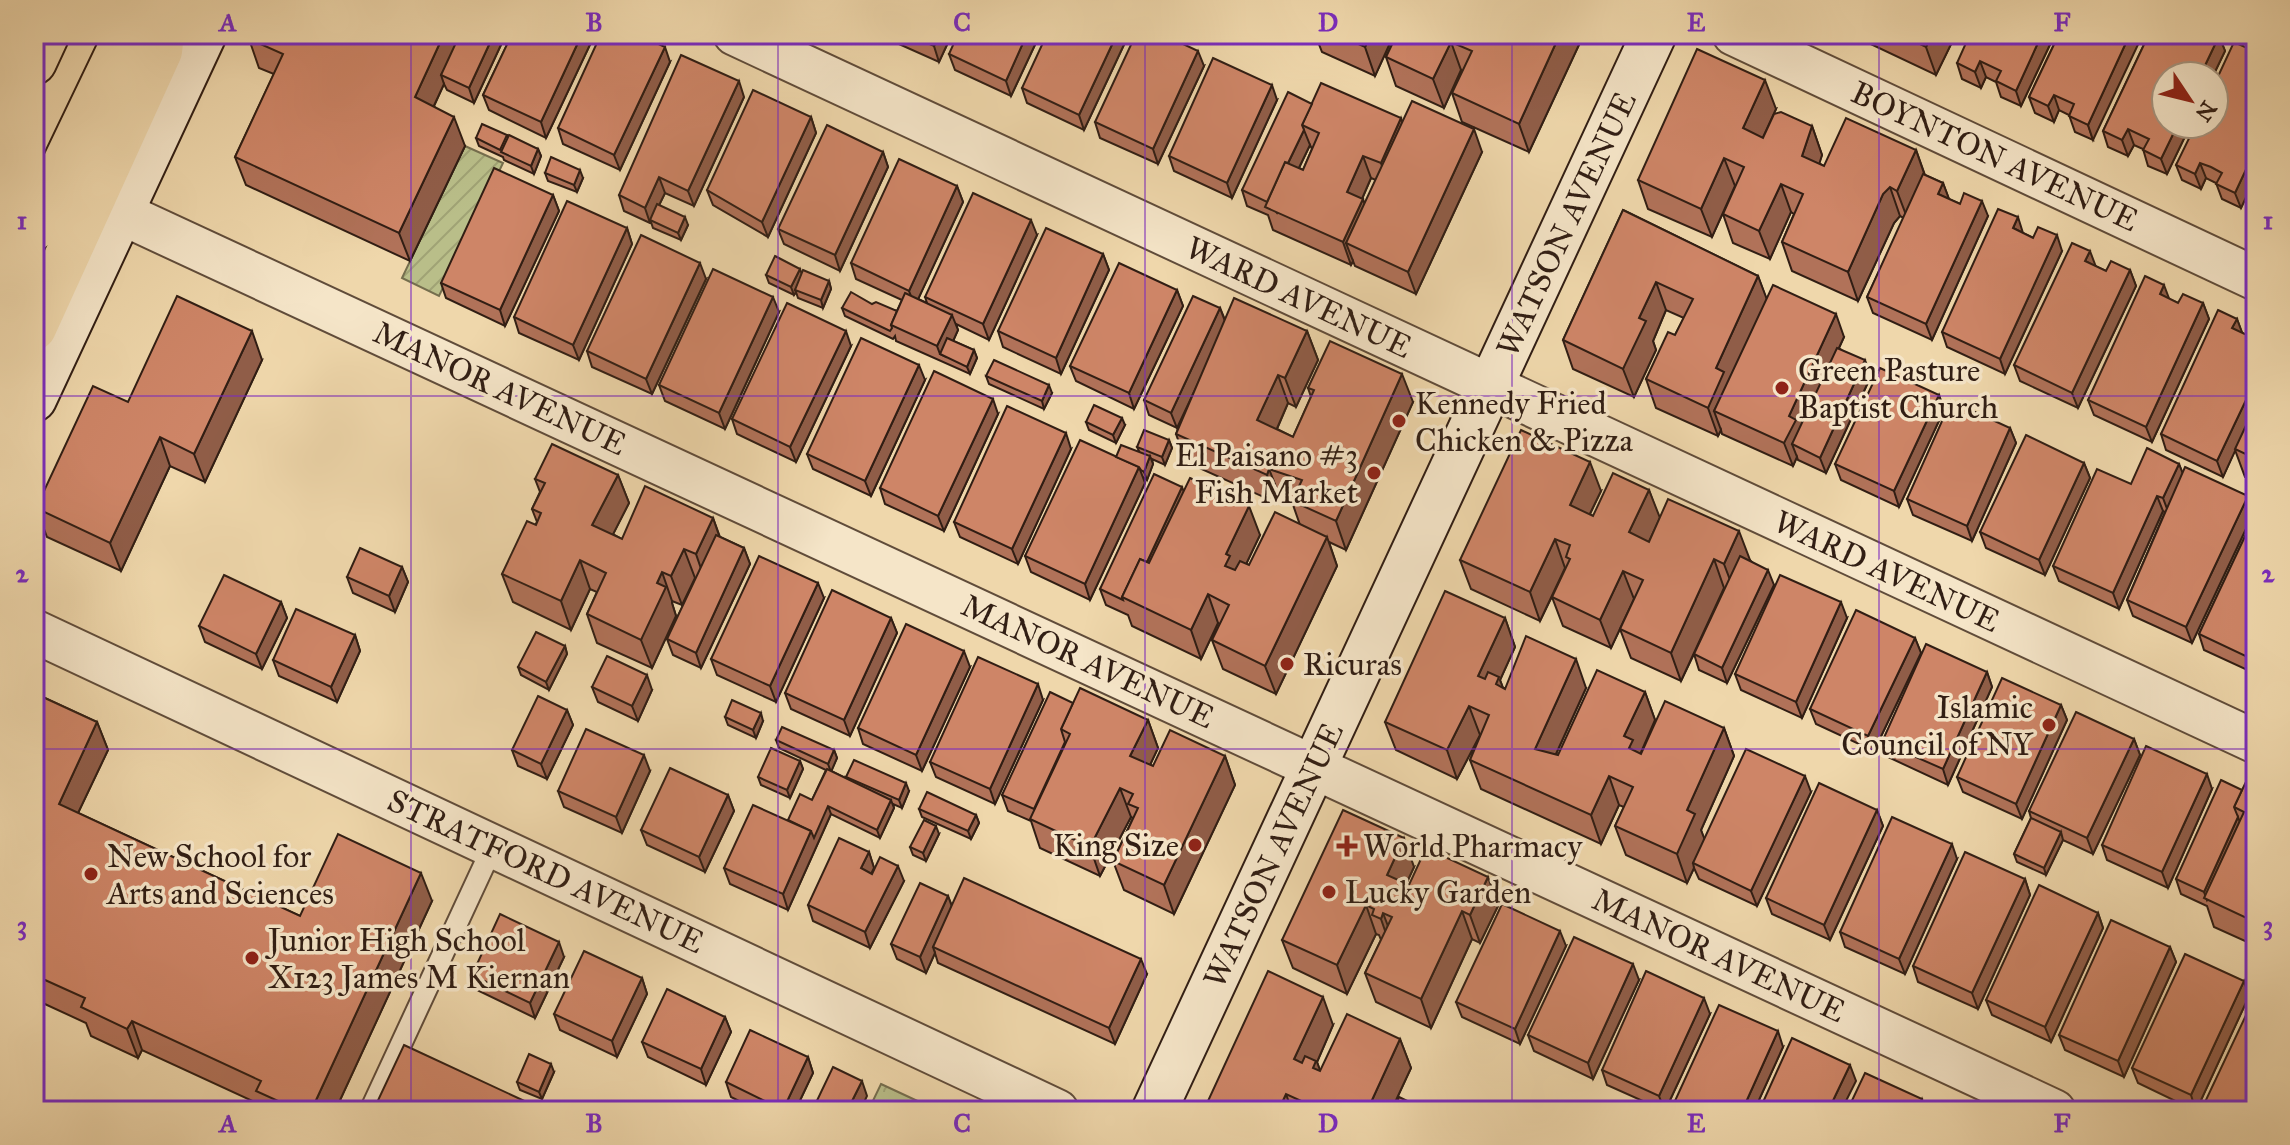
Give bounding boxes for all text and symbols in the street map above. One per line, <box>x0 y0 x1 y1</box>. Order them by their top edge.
text: A <box>217 6 237 38</box>
text: B <box>585 6 603 38</box>
text: C <box>953 6 971 38</box>
text: D <box>1318 6 1338 38</box>
text: E <box>1687 6 1706 38</box>
text: F <box>2054 6 2071 38</box>
north arrow <box>2150 60 2230 140</box>
street label: BOYNTON AVENUE <box>1845 73 2145 240</box>
street label: WATSON AVENUE <box>1488 86 1645 363</box>
text: N <box>2189 96 2222 127</box>
text: 1 <box>17 204 27 236</box>
text: 1 <box>2263 204 2273 236</box>
street label: WARD AVENUE <box>1180 228 1418 367</box>
street label: MANOR AVENUE <box>367 313 632 464</box>
place label: Green Pasture Baptist Church <box>1798 351 1999 427</box>
marker: Green Pasture Baptist Church <box>1773 379 1791 397</box>
place label: Kennedy Fried Chicken & Pizza <box>1415 384 1634 460</box>
marker: Kennedy Fried Chicken & Pizza <box>1390 412 1408 430</box>
place label: El Paisano #3 Fish Market <box>1175 436 1358 512</box>
marker: El Paisano #3 Fish Market <box>1365 464 1383 482</box>
street label: WARD AVENUE <box>1768 502 2006 641</box>
text: 2 <box>16 557 30 589</box>
text: 2 <box>2262 557 2276 589</box>
street label: MANOR AVENUE <box>955 586 1220 737</box>
place label: Ricuras <box>1303 645 1402 684</box>
marker: Ricuras <box>1278 655 1296 673</box>
place label: Islamic Council of NY <box>1841 688 2034 764</box>
marker: Islamic Council of NY <box>2040 716 2058 734</box>
street label: WATSON AVENUE <box>1195 717 1352 994</box>
street label: STRATFORD AVENUE <box>381 781 710 962</box>
place label: King Size <box>1053 826 1179 865</box>
place label: World Pharmacy <box>1363 827 1583 866</box>
marker: King Size <box>1186 836 1204 854</box>
place label: New School for Arts and Sciences <box>105 837 334 913</box>
marker: World Pharmacy <box>1338 837 1356 855</box>
marker: New School for Arts and Sciences <box>82 865 100 883</box>
place label: Lucky Garden <box>1345 873 1531 912</box>
street label: MANOR AVENUE <box>1586 880 1851 1031</box>
marker: Lucky Garden <box>1320 883 1338 901</box>
text: 3 <box>17 909 27 941</box>
text: 3 <box>2263 909 2273 941</box>
place label: Junior High School X123 James M Kiernan <box>265 921 570 997</box>
marker: Junior High School X123 James M Kiernan <box>243 949 261 967</box>
text: A <box>217 1107 237 1139</box>
text: B <box>585 1107 603 1139</box>
text: C <box>953 1107 971 1139</box>
text: D <box>1318 1107 1338 1139</box>
text: E <box>1687 1107 1706 1139</box>
text: F <box>2054 1107 2071 1139</box>

